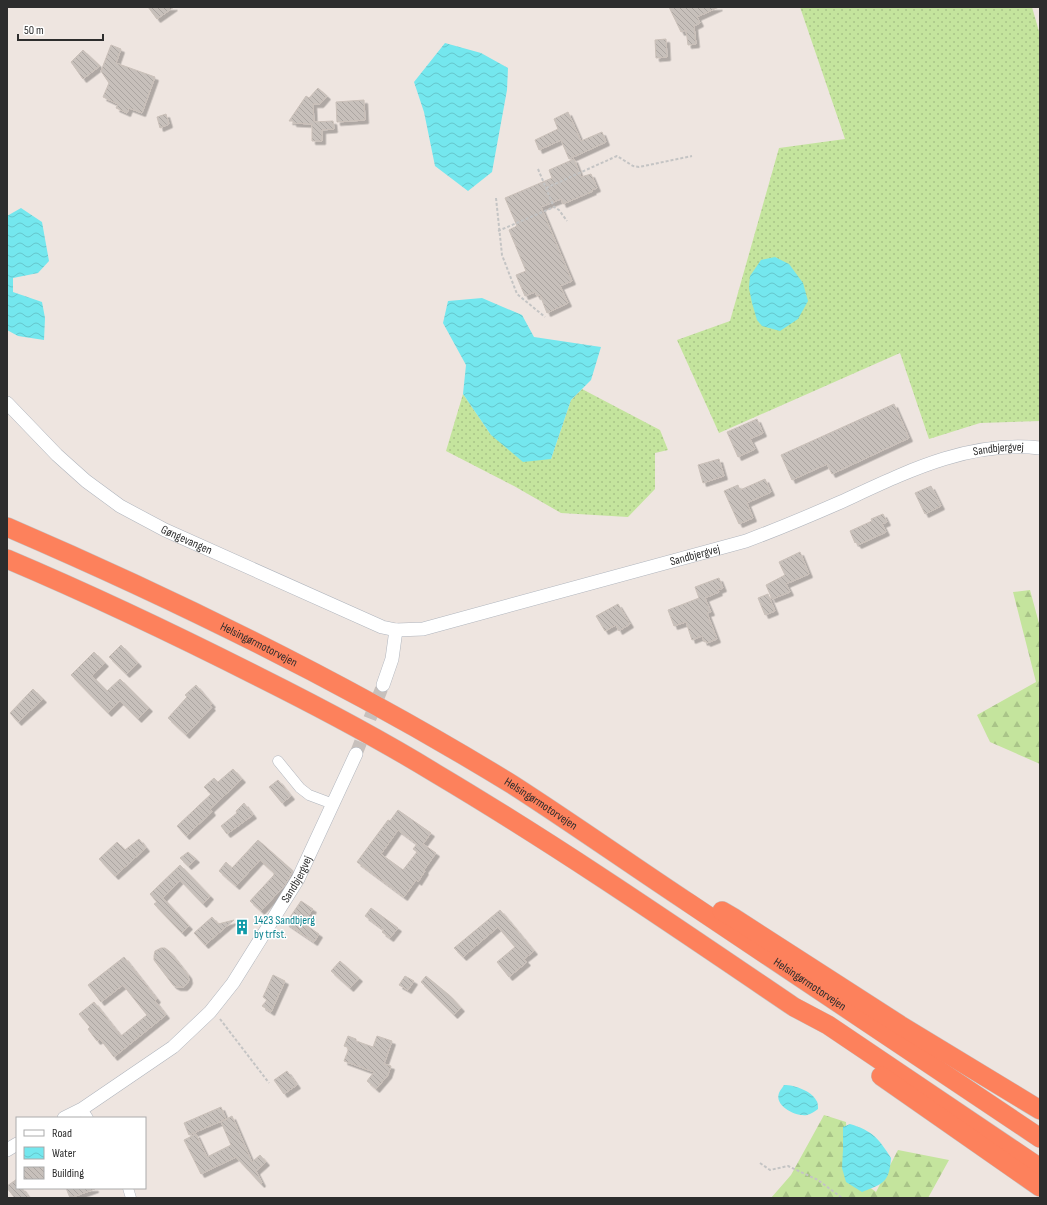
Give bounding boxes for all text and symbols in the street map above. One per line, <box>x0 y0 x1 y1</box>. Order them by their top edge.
scale bar <box>18 16 103 42</box>
text: 50 m <box>24 23 44 38</box>
street label: Sandbjergvej <box>972 440 1024 459</box>
street label: Gøngevangen <box>158 522 214 558</box>
street label: Sandbjergvej <box>668 541 722 569</box>
street label: Helsingørmotorvejen <box>218 619 300 670</box>
street label: Helsingørmotorvejen <box>501 775 580 833</box>
street label: Sandbjergvej <box>278 854 316 906</box>
place label: 1423 Sandbjerg by trfst. <box>254 913 315 942</box>
building icon: 1423 Sandbjerg by trfst. <box>233 918 251 936</box>
street label: Helsingørmotorvejen <box>771 955 849 1014</box>
legend <box>16 1117 146 1189</box>
text: Road <box>52 1126 72 1141</box>
text: Water <box>52 1146 76 1161</box>
text: Building <box>52 1166 84 1181</box>

